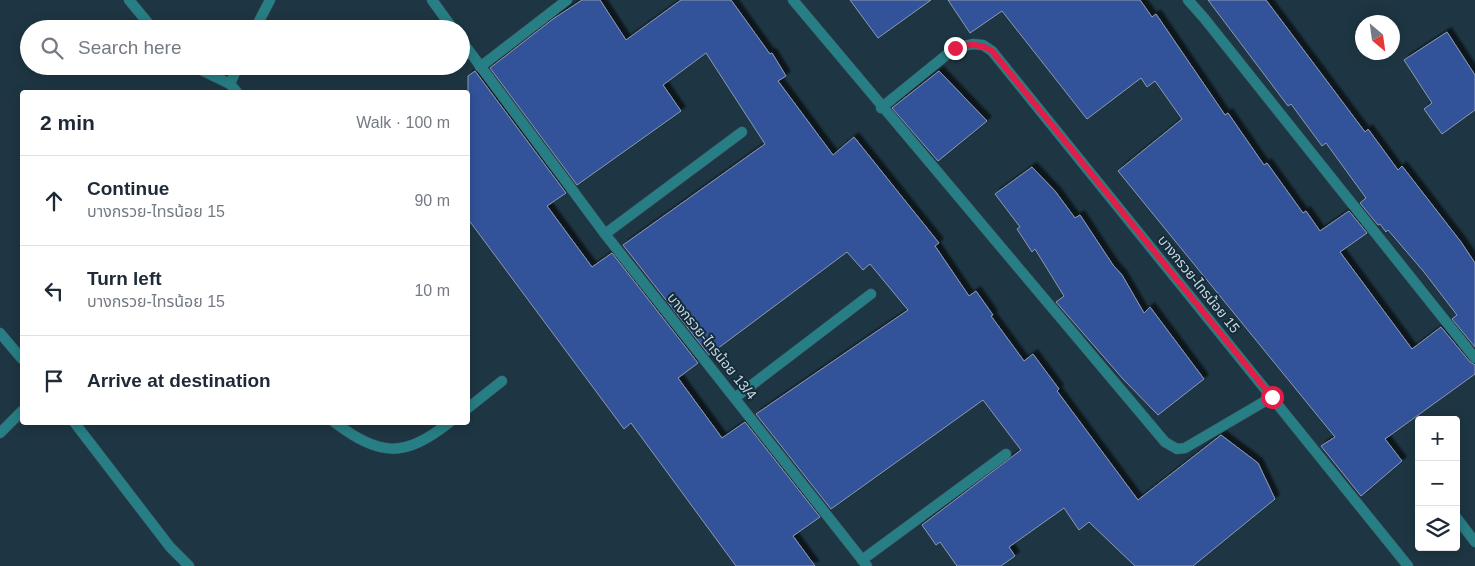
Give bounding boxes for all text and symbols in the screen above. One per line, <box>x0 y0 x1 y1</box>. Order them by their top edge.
north arrow <box>1355 15 1400 60</box>
search box <box>20 20 470 75</box>
icon: search <box>38 34 66 62</box>
text: Search here <box>78 37 182 58</box>
route end <box>944 37 967 60</box>
text: 2 min <box>40 111 95 134</box>
text: Walk · 100 m <box>356 114 450 131</box>
text: Continue <box>87 178 169 199</box>
icon: ahead <box>40 187 68 215</box>
text: 90 m <box>414 192 450 209</box>
text: บางกรวย-ไทรน้อย 15 <box>87 203 225 220</box>
street label: บางกรวย-ไทรน้อย 15 <box>1155 232 1243 336</box>
text: Turn left <box>87 268 162 289</box>
icon: left <box>40 277 68 305</box>
text: 10 m <box>414 282 450 299</box>
street label: บางกรวย-ไทรน้อย 13/4 <box>664 289 760 403</box>
text: บางกรวย-ไทรน้อย 15 <box>87 293 225 310</box>
icon: arrive <box>40 367 68 395</box>
text: Arrive at destination <box>87 370 271 391</box>
route start <box>1261 386 1284 409</box>
map controls <box>1415 416 1460 551</box>
button: + <box>1415 416 1460 461</box>
button: − <box>1415 461 1460 506</box>
button: layers <box>1415 506 1460 551</box>

